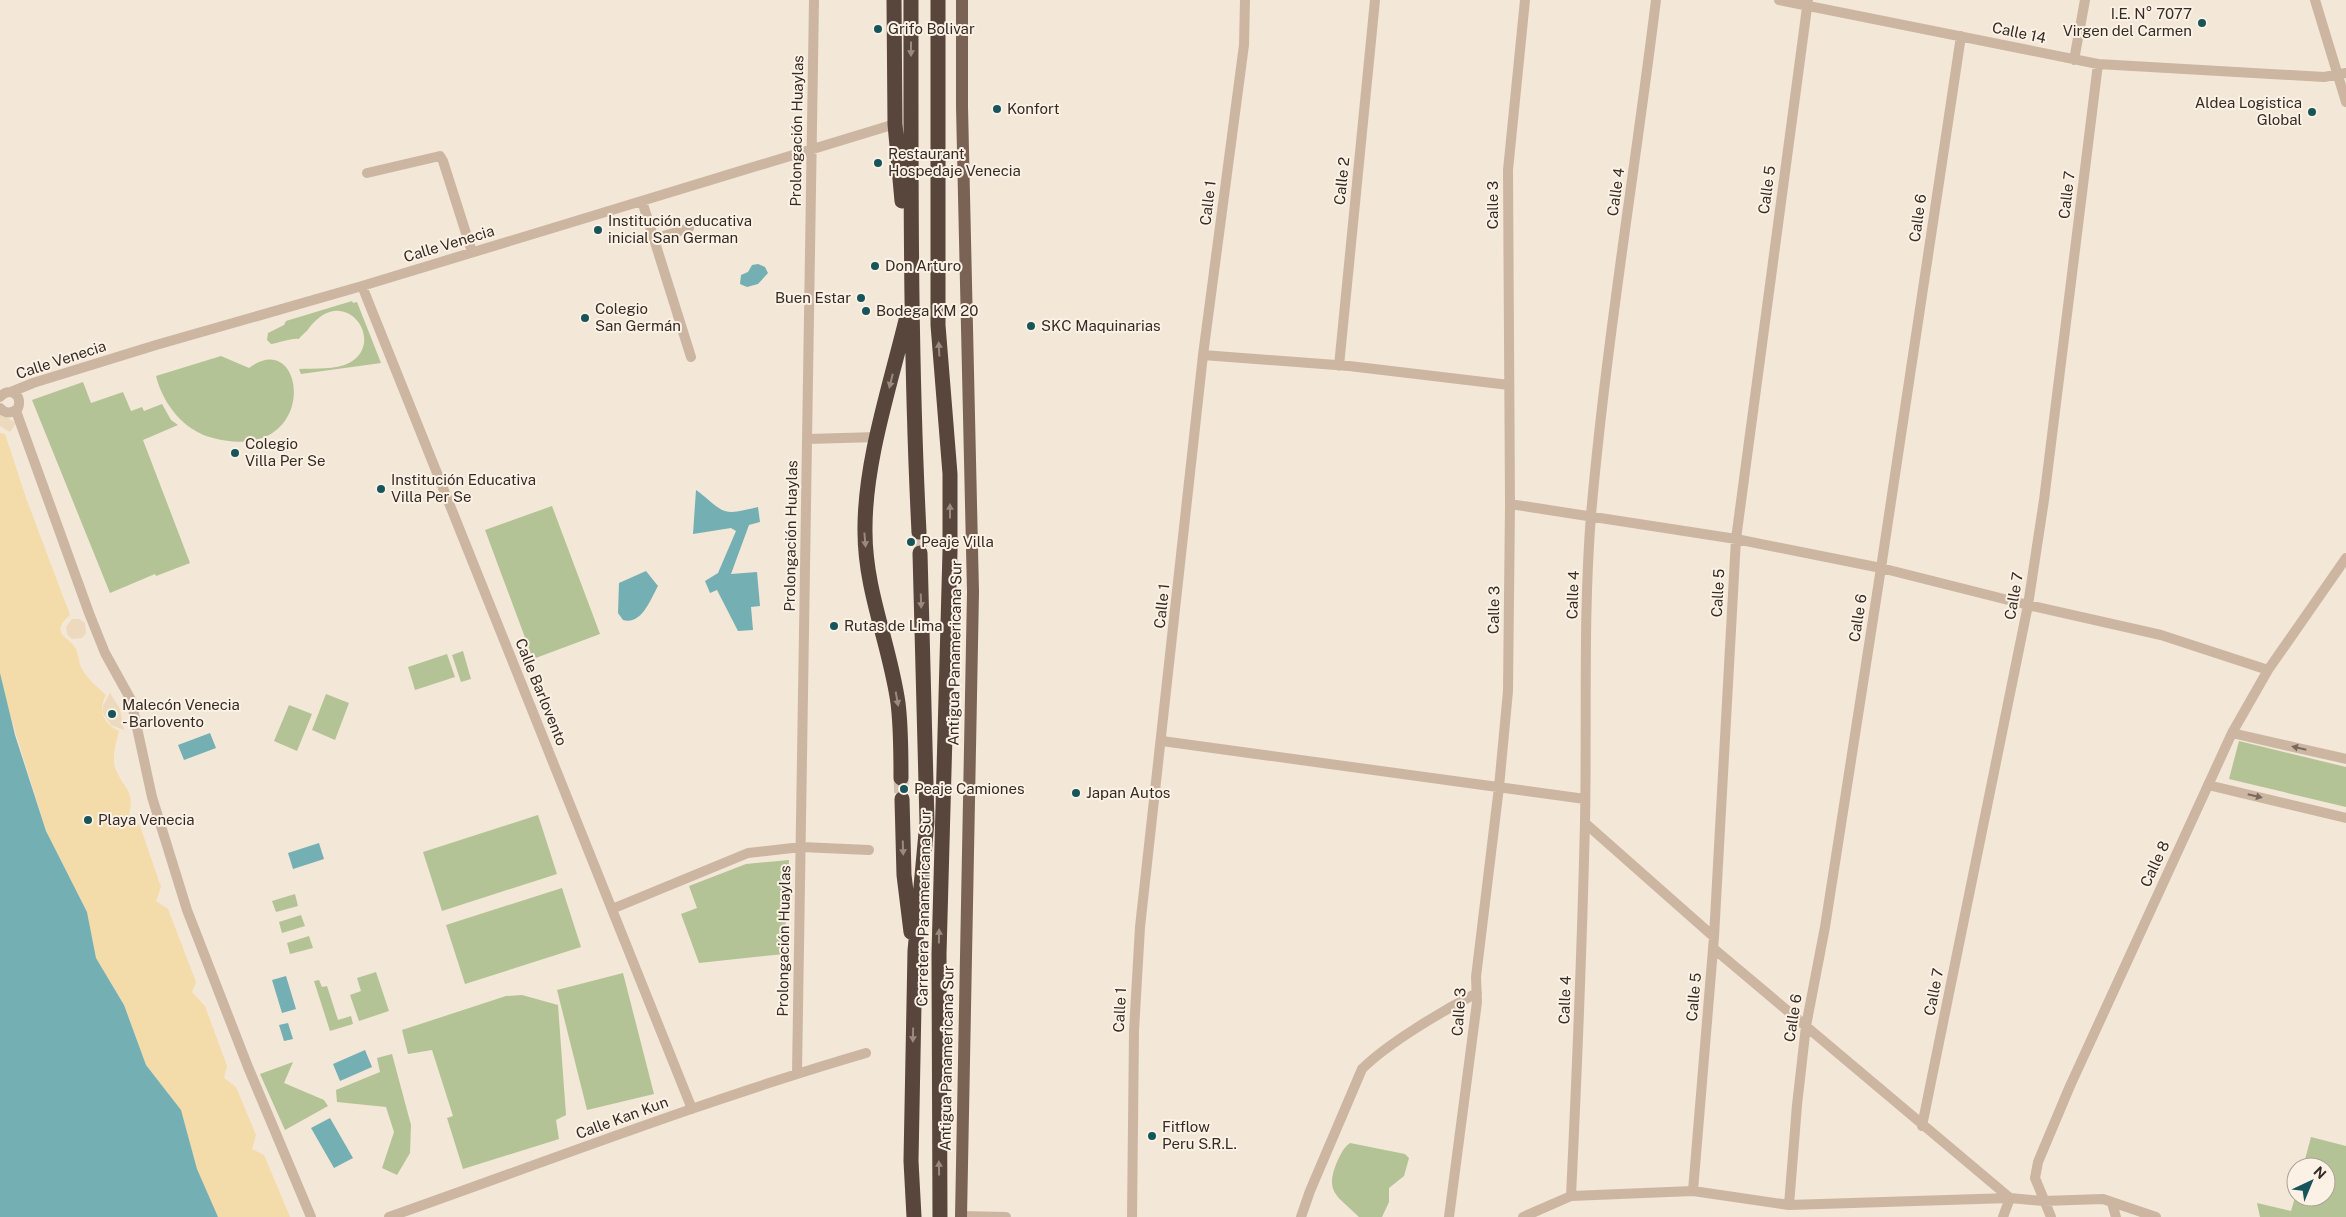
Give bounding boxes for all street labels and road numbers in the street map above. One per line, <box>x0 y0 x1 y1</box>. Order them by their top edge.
street label: Calle 14 <box>1991 19 2048 47</box>
street label: Prolongación Huaylas <box>787 55 806 207</box>
street label: Calle 2 <box>1331 156 1352 206</box>
street label: Calle 5 <box>1755 165 1778 215</box>
street label: Calle 4 <box>1604 167 1627 217</box>
street label: Calle 7 <box>2055 170 2078 220</box>
street label: Calle 1 <box>1196 179 1219 226</box>
street label: Calle 3 <box>1484 181 1501 229</box>
street label: Calle 6 <box>1906 193 1929 243</box>
street label: Calle Venecia <box>402 222 496 265</box>
street label: Calle Venecia <box>14 337 108 382</box>
street label: Prolongación Huaylas <box>781 460 800 612</box>
street label: Antigua Panamericana Sur <box>944 560 965 746</box>
street label: Calle 5 <box>1708 568 1727 618</box>
street label: Calle 4 <box>1563 570 1582 620</box>
street label: Calle 7 <box>2001 571 2026 621</box>
street label: Calle 1 <box>1151 583 1172 629</box>
street label: Calle 3 <box>1485 586 1502 634</box>
street label: Calle 6 <box>1845 593 1870 643</box>
street label: Calle Barlovento <box>512 636 571 748</box>
street label: Carretera Panamericana Sur <box>913 809 934 1007</box>
street label: Calle 8 <box>2137 838 2173 889</box>
street label: Prolongación Huaylas <box>774 865 793 1017</box>
street label: Antigua Panamericana Sur <box>936 965 957 1151</box>
street label: Calle 7 <box>1921 967 1946 1017</box>
street label: Calle 5 <box>1683 972 1704 1022</box>
street label: Calle 4 <box>1555 975 1574 1025</box>
street label: Calle 1 <box>1110 987 1129 1033</box>
street label: Calle 3 <box>1448 987 1469 1037</box>
street label: Calle 6 <box>1780 993 1805 1043</box>
street label: Calle Kan Kun <box>573 1093 670 1142</box>

